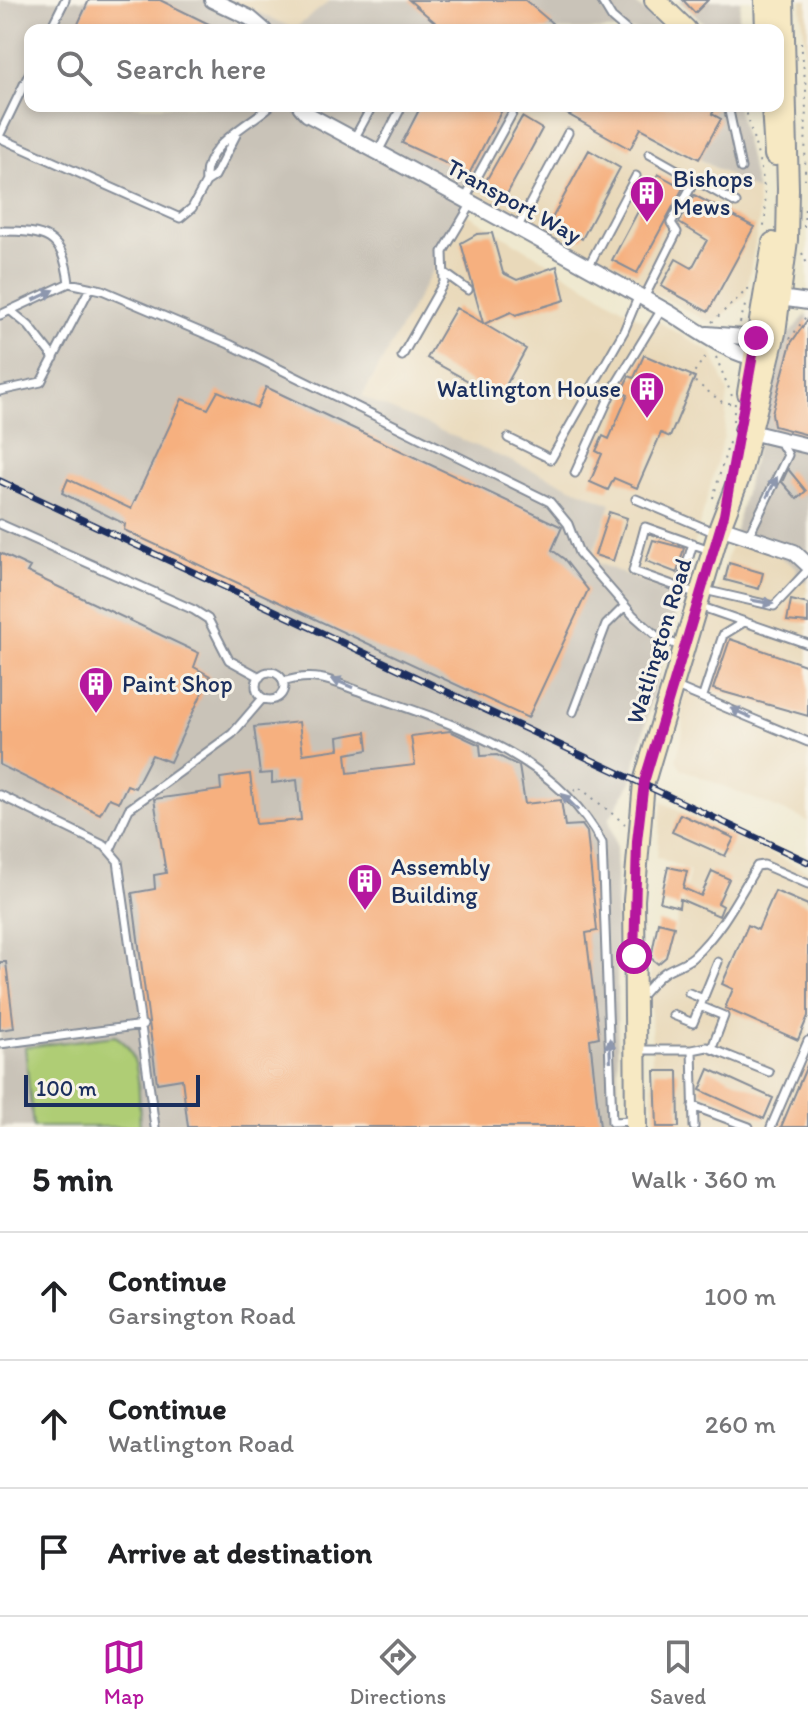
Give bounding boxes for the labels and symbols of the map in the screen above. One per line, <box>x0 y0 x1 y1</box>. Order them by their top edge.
street label: Transport Way <box>442 152 587 250</box>
place label: Bishops Mews <box>673 164 753 221</box>
building icon: Bishops Mews <box>628 174 666 224</box>
one-way arrow <box>33 288 56 302</box>
route end <box>738 320 774 356</box>
building icon: Watlington House <box>628 370 666 420</box>
place label: Watlington House <box>437 374 621 403</box>
one-way arrow <box>766 475 779 498</box>
street label: Watlington Road <box>620 554 698 727</box>
one-way arrow <box>749 597 774 609</box>
building icon: Paint Shop <box>77 665 115 715</box>
place label: Paint Shop <box>122 669 233 698</box>
one-way arrow <box>330 677 354 690</box>
one-way arrow <box>729 706 753 719</box>
one-way arrow <box>561 793 580 812</box>
place label: Assembly Building <box>391 852 491 909</box>
building icon: Assembly Building <box>346 862 384 912</box>
route start <box>616 938 652 974</box>
one-way arrow <box>603 1037 616 1062</box>
scale bar <box>24 1071 200 1107</box>

